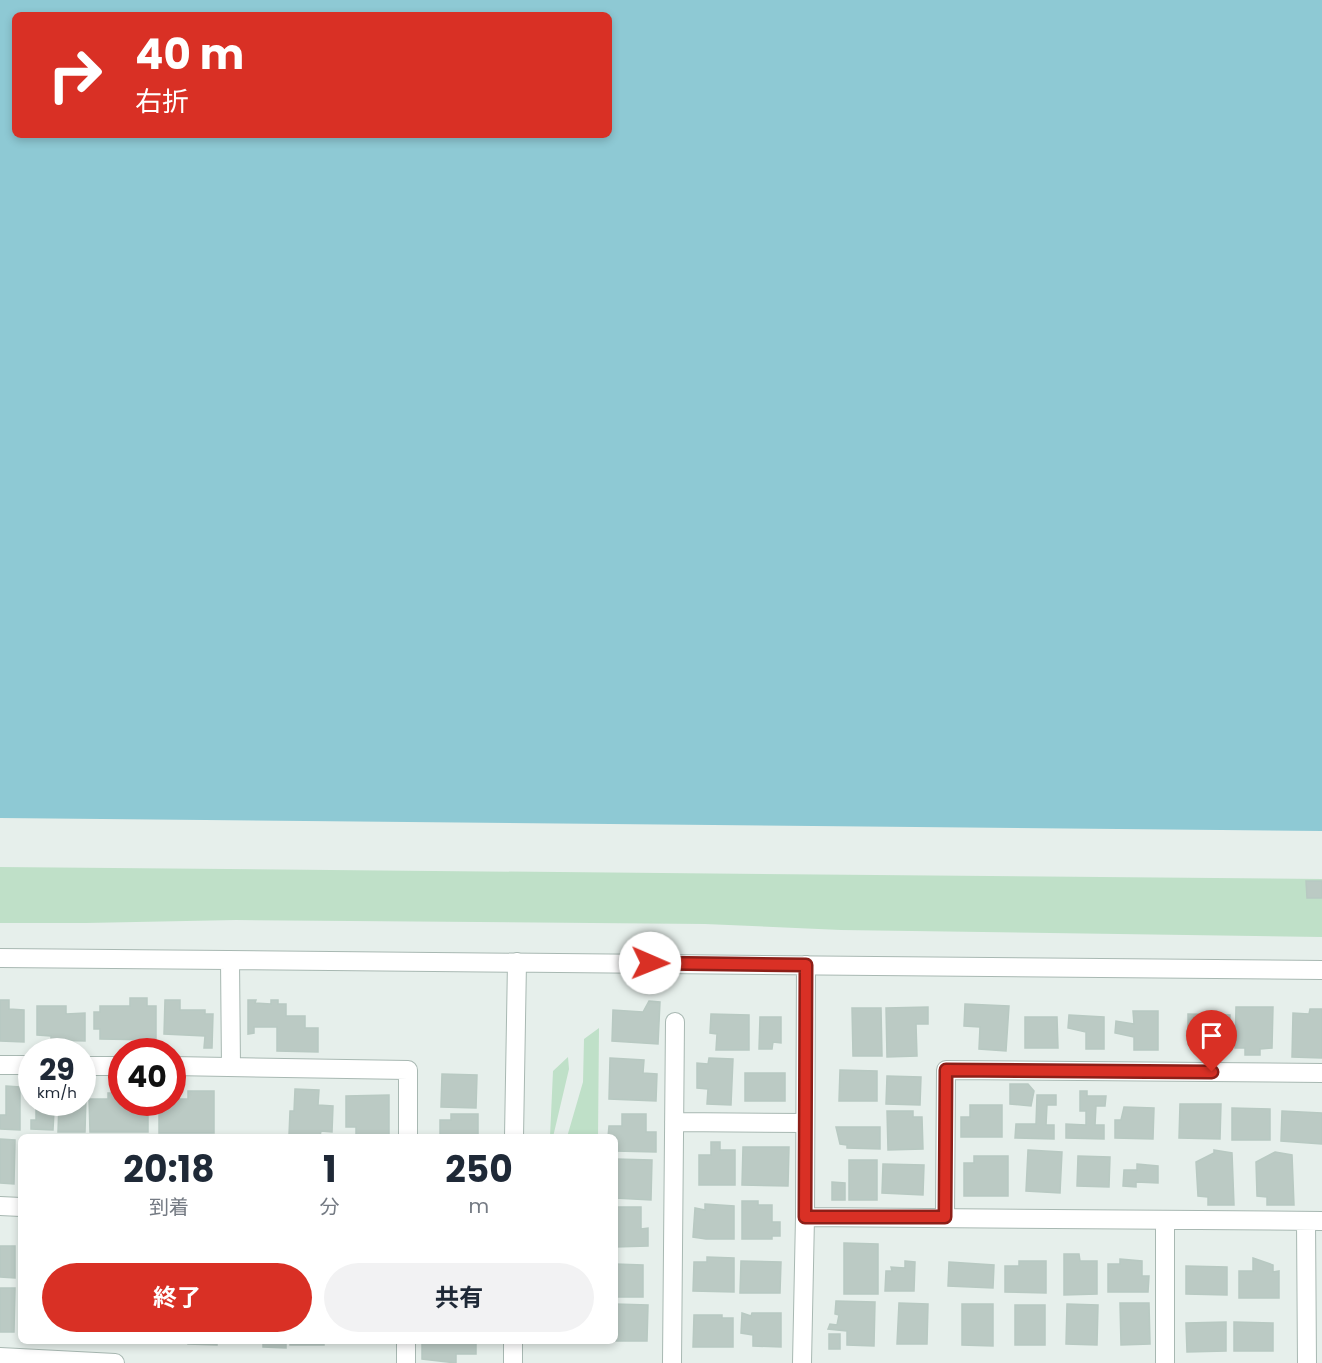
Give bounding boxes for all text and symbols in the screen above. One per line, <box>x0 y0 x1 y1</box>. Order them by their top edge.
text: 40 m <box>135 25 244 84</box>
icon: right <box>36 36 114 114</box>
text: 右折 <box>135 83 189 120</box>
position arrow <box>618 931 682 995</box>
pin <box>1186 1010 1237 1072</box>
icon: arrive <box>1195 1019 1228 1052</box>
speed limit sign: 40 <box>108 1038 186 1116</box>
text: 29 <box>39 1048 75 1091</box>
text: km/h <box>37 1082 77 1103</box>
text: 20:18 <box>123 1144 214 1195</box>
text: 1 <box>323 1144 337 1195</box>
text: 250 <box>445 1144 513 1195</box>
text: m <box>469 1192 489 1220</box>
text: 到着 <box>149 1193 189 1221</box>
text: 分 <box>320 1193 340 1221</box>
button: 終了 <box>42 1263 312 1332</box>
button: 共有 <box>324 1263 594 1332</box>

